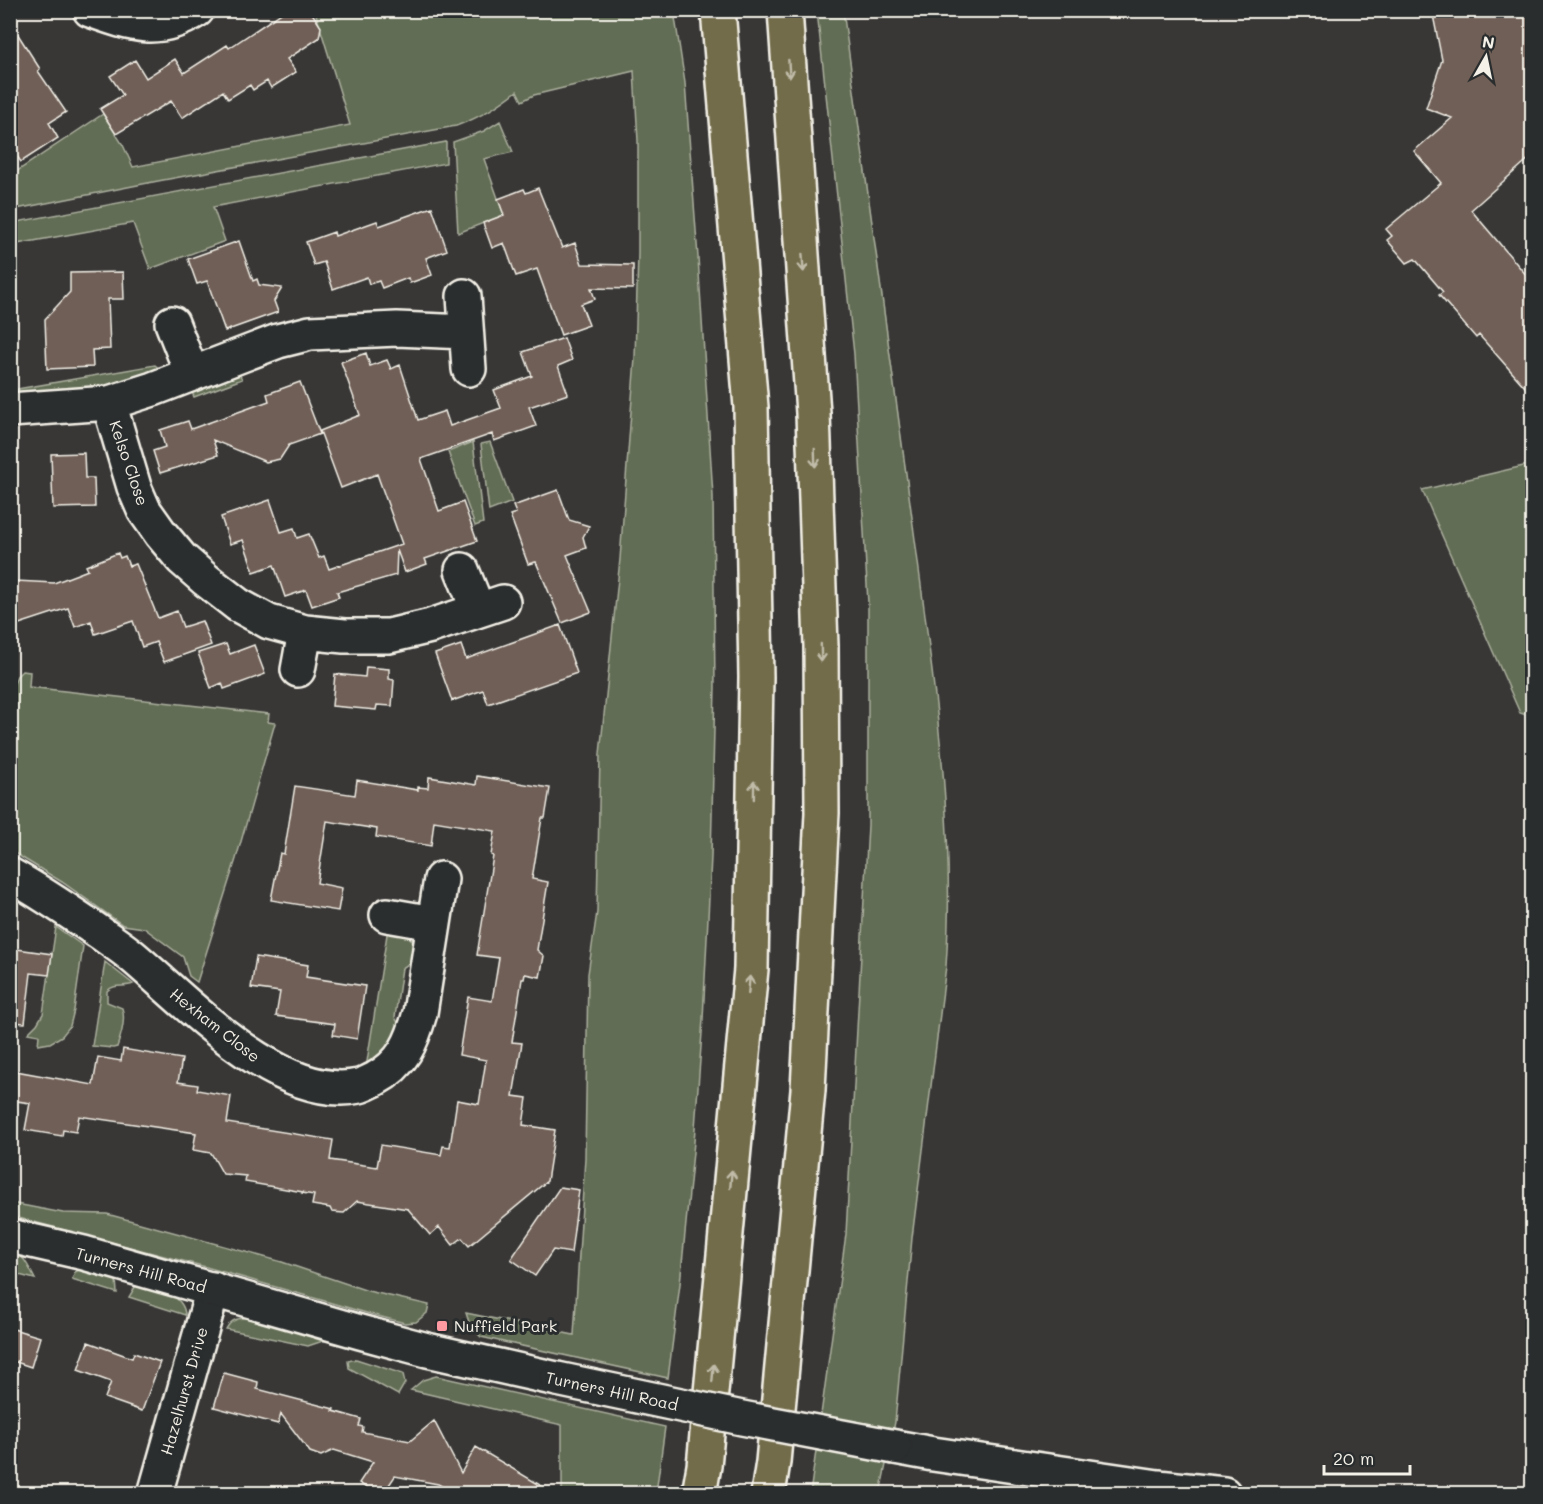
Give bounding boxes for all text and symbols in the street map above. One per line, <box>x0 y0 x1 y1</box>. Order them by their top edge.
north arrow <box>1456 27 1516 87</box>
text: N <box>1481 30 1496 53</box>
one-way arrow <box>784 58 795 78</box>
one-way arrow <box>797 253 808 273</box>
street label: Kelso Close <box>105 418 154 508</box>
one-way arrow <box>809 448 820 468</box>
one-way arrow <box>815 642 827 662</box>
one-way arrow <box>748 780 760 800</box>
one-way arrow <box>744 975 755 995</box>
street label: Hexham Close <box>166 983 265 1066</box>
one-way arrow <box>726 1169 737 1189</box>
street label: Turners Hill Road <box>73 1242 209 1297</box>
place label: Nuffield Park <box>454 1315 557 1336</box>
marker: Nuffield Park <box>435 1319 449 1333</box>
street label: Hazelhurst Drive <box>155 1324 212 1457</box>
one-way arrow <box>708 1363 719 1383</box>
street label: Turners Hill Road <box>544 1366 680 1415</box>
scale bar <box>1324 1438 1410 1476</box>
text: 20 m <box>1333 1446 1374 1470</box>

